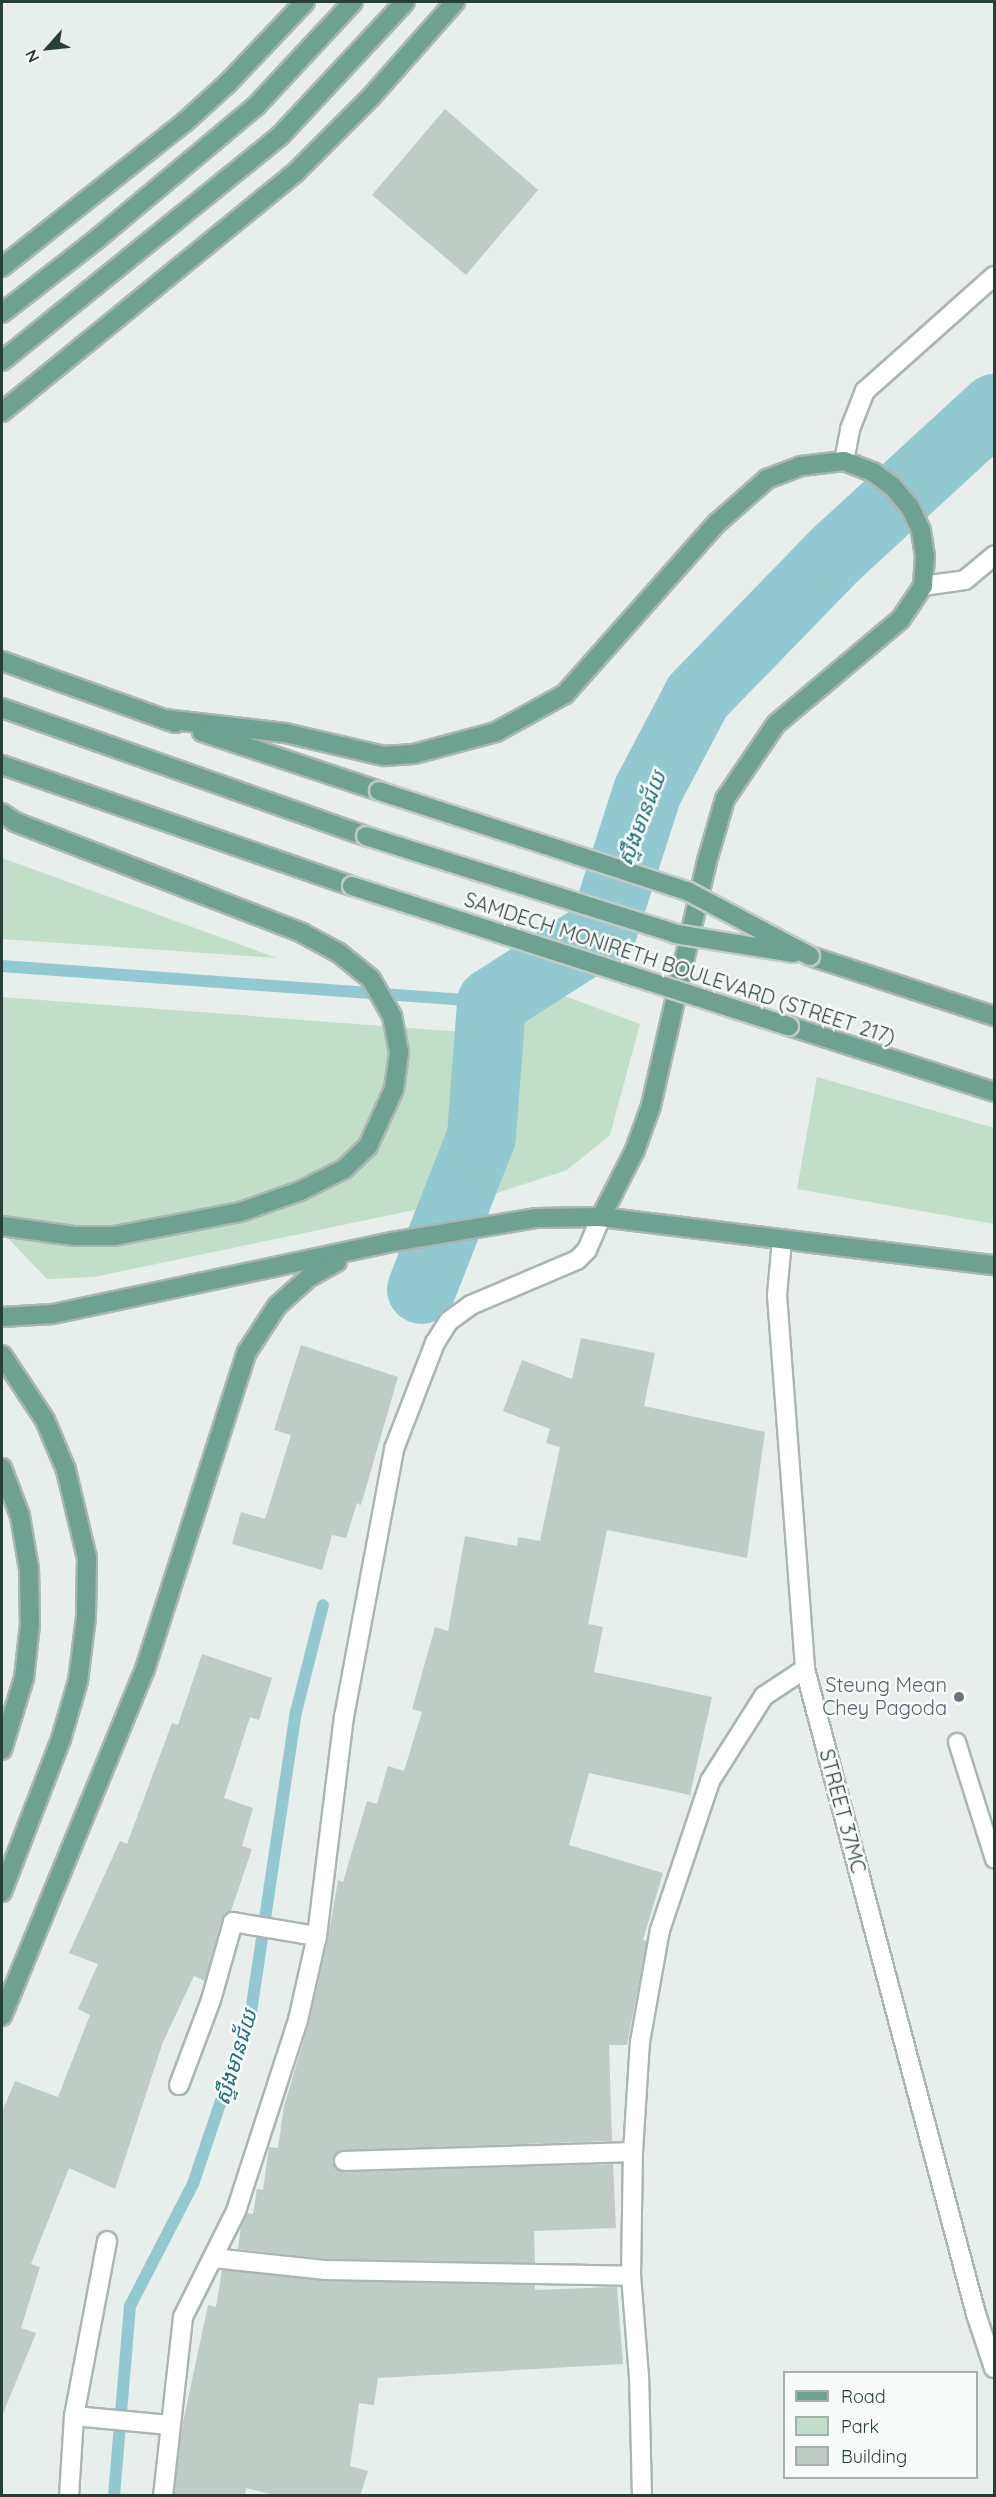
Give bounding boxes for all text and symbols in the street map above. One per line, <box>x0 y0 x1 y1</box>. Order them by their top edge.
north arrow <box>18 18 78 78</box>
text: N <box>20 46 44 66</box>
water label: ស្ទឹងមានជ័យ <box>612 767 670 869</box>
street label: SAMDECH MONIRETH BOULEVARD (STREET 217) <box>462 887 898 1049</box>
place label: Steung Mean Chey Pagoda <box>822 1673 947 1720</box>
marker: Steung Mean Chey Pagoda <box>952 1690 966 1704</box>
street label: STREET 37MC <box>815 1746 871 1876</box>
water label: ស្ទឹងមានជ័យ <box>208 2006 262 2108</box>
legend <box>783 2371 978 2479</box>
text: Road <box>841 2385 886 2408</box>
text: Park <box>841 2415 879 2438</box>
text: Building <box>841 2445 907 2468</box>

